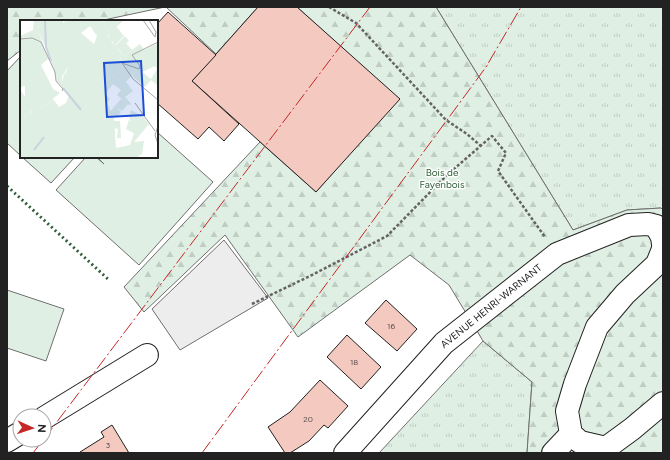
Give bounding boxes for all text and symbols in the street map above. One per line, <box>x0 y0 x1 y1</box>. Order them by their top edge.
inset map <box>20 20 158 158</box>
park label: Bois de Fayenbois <box>419 166 465 191</box>
street label: AVENUE HENRI-WARNANT <box>438 261 545 351</box>
house number: 16 <box>387 321 395 331</box>
house number: 18 <box>350 357 358 367</box>
north arrow <box>12 408 52 448</box>
house number: 20 <box>303 414 313 424</box>
text: N <box>35 424 48 433</box>
house number: 3 <box>106 440 110 450</box>

